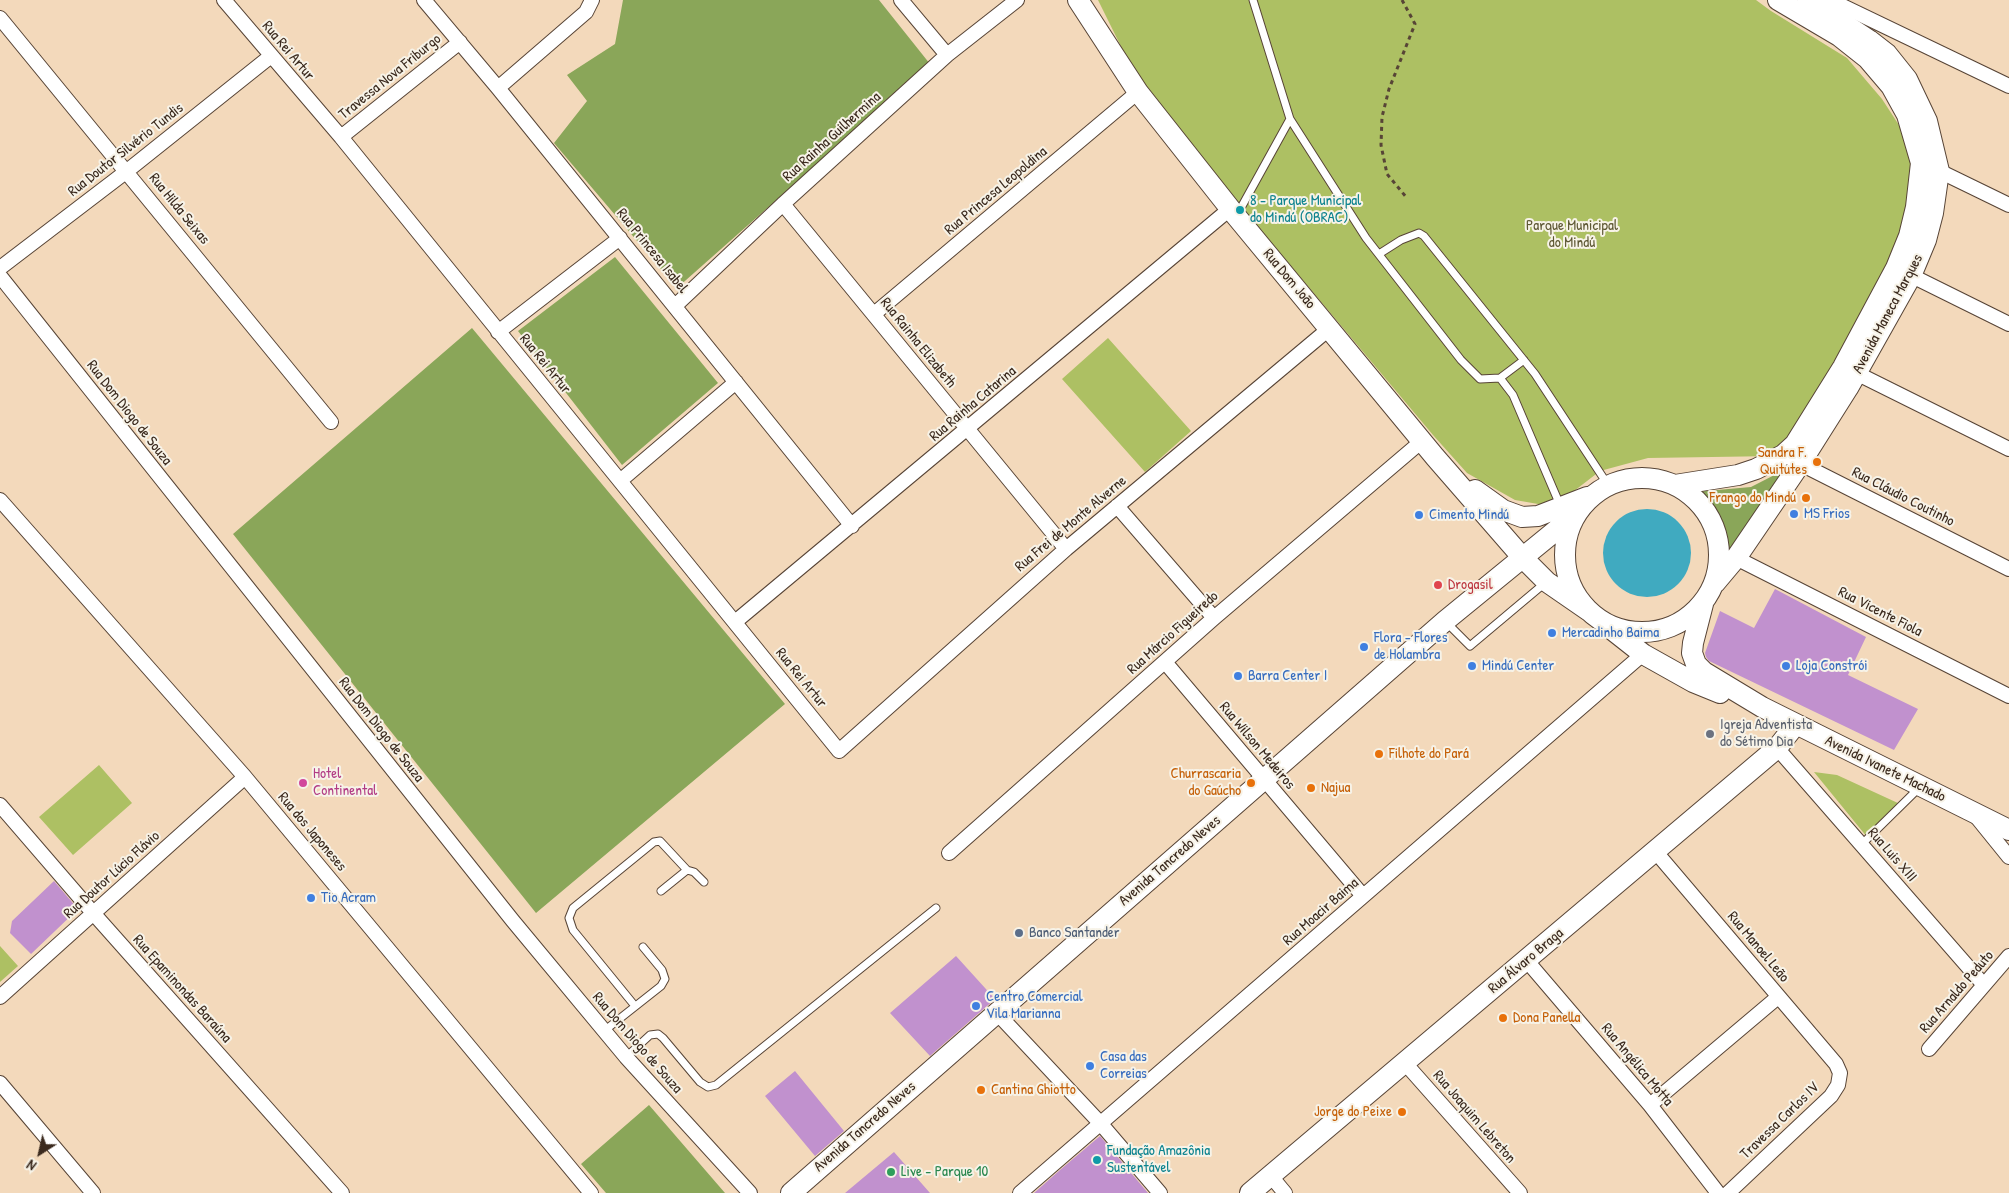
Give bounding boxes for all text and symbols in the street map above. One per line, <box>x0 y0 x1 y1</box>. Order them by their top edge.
street label: Rua Rei Artur <box>258 18 318 84</box>
street label: Travessa Nova Friburgo <box>335 30 445 124</box>
street label: Rua Rainha Guilhermina <box>779 88 885 186</box>
street label: Rua Doutor Silvério Tundis <box>65 99 187 201</box>
street label: Rua Princesa Leopoldina <box>941 143 1051 239</box>
street label: Rua Hilda Seixas <box>145 170 213 248</box>
place label: 8 - Parque Municipal do Mindú (OBRAC) <box>1250 192 1361 227</box>
marker: 8 - Parque Municipal do Mindú (OBRAC) <box>1234 204 1246 216</box>
street label: Rua Princesa Isabel <box>612 205 692 297</box>
park label: Parque Municipal do Mindú <box>1526 217 1618 252</box>
street label: Rua Dom João <box>1259 245 1319 313</box>
street label: Avenida Maneca Marques <box>1849 251 1927 377</box>
street label: Rua Rainha Elizabeth <box>876 294 960 392</box>
street label: Rua Rei Artur <box>515 330 575 398</box>
street label: Rua Dom Diogo de Souza <box>82 357 176 469</box>
street label: Rua Rainha Catarina <box>926 363 1020 445</box>
place label: Sandra F. Quitutes <box>1758 444 1807 479</box>
marker: Sandra F. Quitutes <box>1811 456 1823 468</box>
street label: Rua Cláudio Coutinho <box>1849 463 1957 531</box>
street label: Rua Frei de Monte Alverne <box>1012 472 1130 576</box>
place label: Frango do Mindú <box>1710 489 1796 507</box>
marker: Frango do Mindú <box>1800 492 1812 504</box>
place label: MS Frios <box>1804 505 1850 523</box>
place label: Cimento Mindú <box>1429 506 1509 524</box>
marker: MS Frios <box>1788 508 1800 520</box>
marker: Cimento Mindú <box>1413 509 1425 521</box>
place label: Drogasil <box>1448 576 1493 594</box>
marker: Drogasil <box>1432 579 1444 591</box>
street label: Rua Vicente Fiola <box>1835 583 1925 641</box>
street label: Rua Márcio Figueiredo <box>1124 587 1222 679</box>
place label: Mercadinho Baima <box>1562 624 1659 642</box>
marker: Mercadinho Baima <box>1546 627 1558 639</box>
place label: Flora - Flores de Holambra <box>1374 629 1447 664</box>
marker: Flora - Flores de Holambra <box>1358 641 1370 653</box>
street label: Rua Rei Artur <box>771 644 831 712</box>
place label: Mindú Center <box>1482 657 1554 675</box>
place label: Loja Constrói <box>1796 657 1868 675</box>
marker: Mindú Center <box>1466 660 1478 672</box>
marker: Loja Constrói <box>1780 660 1792 672</box>
place label: Barra Center I <box>1248 667 1327 685</box>
marker: Barra Center I <box>1232 670 1244 682</box>
street label: Rua Dom Diogo de Souza <box>334 674 428 786</box>
street label: Rua Wilson Medeiros <box>1215 699 1299 793</box>
place label: Igreja Adventista do Sétimo Dia <box>1720 716 1812 751</box>
marker: Igreja Adventista do Sétimo Dia <box>1704 728 1716 740</box>
street label: Avenida Ivanete Machado <box>1822 732 1948 806</box>
place label: Filhote do Pará <box>1389 745 1469 763</box>
marker: Filhote do Pará <box>1373 748 1385 760</box>
place label: Hotel Continental <box>313 765 377 800</box>
place label: Churrascaria do Gaúcho <box>1171 765 1241 800</box>
marker: Hotel Continental <box>297 777 309 789</box>
marker: Churrascaria do Gaúcho <box>1245 777 1257 789</box>
place label: Najua <box>1321 779 1350 797</box>
marker: Najua <box>1305 782 1317 794</box>
street label: Rua dos Japoneses <box>274 789 350 875</box>
street label: Avenida Tancredo Neves <box>1115 812 1225 910</box>
street label: Rua Luis XIII <box>1864 824 1920 886</box>
street label: Rua Doutor Lúcio Flávio <box>60 827 164 923</box>
street label: Rua Moacir Baima <box>1280 874 1362 950</box>
place label: Tio Acram <box>321 889 376 907</box>
marker: Tio Acram <box>305 892 317 904</box>
street label: Rua Manoel Leão <box>1723 908 1793 986</box>
place label: Banco Santander <box>1029 924 1120 942</box>
street label: Rua Álvaro Braga <box>1485 924 1567 998</box>
marker: Banco Santander <box>1013 927 1025 939</box>
street label: Rua Epaminondas Baraúna <box>129 931 235 1047</box>
street label: Rua Arnaldo Peduto <box>1916 947 1998 1037</box>
place label: Centro Comercial Vila Marianna <box>986 988 1083 1023</box>
street label: Rua Dom Diogo de Souza <box>588 989 686 1097</box>
marker: Centro Comercial Vila Marianna <box>970 1000 982 1012</box>
place label: Dona Panella <box>1513 1009 1580 1027</box>
marker: Dona Panella <box>1497 1012 1509 1024</box>
street label: Rua Angélica Motta <box>1597 1020 1677 1110</box>
place label: Casa das Correias <box>1100 1048 1147 1083</box>
marker: Casa das Correias <box>1084 1060 1096 1072</box>
street label: Rua Joaquim Lebreton <box>1429 1067 1519 1167</box>
street label: Avenida Tancredo Neves <box>810 1078 920 1176</box>
street label: Travessa Carlos IV <box>1737 1079 1823 1163</box>
place label: Cantina Ghiotto <box>991 1081 1076 1099</box>
marker: Cantina Ghiotto <box>975 1084 987 1096</box>
place label: Jorge do Peixe <box>1314 1103 1392 1121</box>
marker: Jorge do Peixe <box>1396 1106 1408 1118</box>
north arrow <box>15 1128 65 1178</box>
place label: Fundação Amazônia Sustentável <box>1107 1142 1210 1177</box>
marker: Fundação Amazônia Sustentável <box>1091 1154 1103 1166</box>
text: N <box>23 1156 40 1176</box>
place label: Live - Parque 10 <box>901 1163 988 1181</box>
marker: Live - Parque 10 <box>885 1166 897 1178</box>

